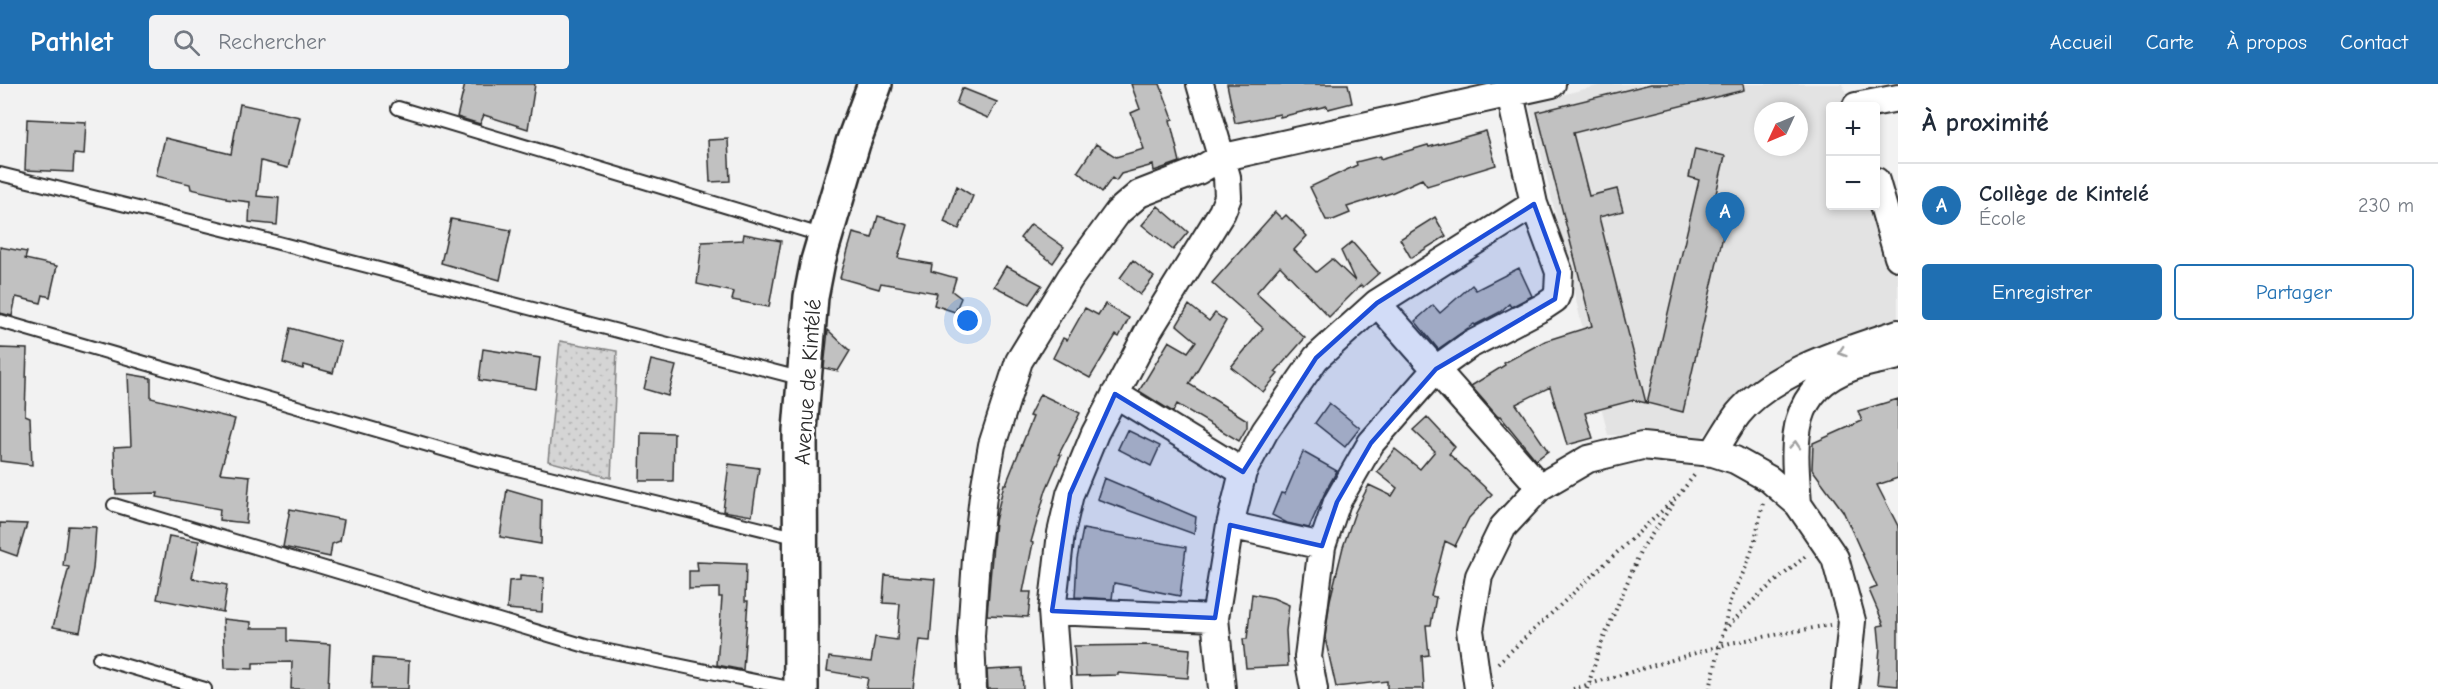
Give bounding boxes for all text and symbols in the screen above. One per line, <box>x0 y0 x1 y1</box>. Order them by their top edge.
search box <box>149 15 569 69</box>
text: Pathlet <box>30 26 113 58</box>
icon: search <box>170 26 203 59</box>
text: Rechercher <box>218 29 326 55</box>
text: Accueil <box>2050 30 2113 54</box>
text: Carte <box>2146 30 2194 54</box>
text: À propos <box>2227 30 2307 54</box>
text: Contact <box>2340 30 2408 54</box>
north arrow <box>1754 102 1808 156</box>
map controls <box>1826 102 1880 210</box>
button: + <box>1826 102 1880 156</box>
text: À proximité <box>1922 108 2049 138</box>
button: − <box>1826 156 1880 210</box>
text: Collège de Kintelé <box>1979 181 2149 207</box>
pin: A <box>1706 192 1744 242</box>
text: A <box>1936 194 1947 217</box>
text: 230 m <box>2358 194 2414 217</box>
text: École <box>1979 207 2026 230</box>
button: Enregistrer <box>1922 264 2162 320</box>
button: Partager <box>2174 264 2414 320</box>
street label: Avenue de Kintélé <box>789 298 827 466</box>
your location <box>953 306 982 335</box>
one-way arrow <box>1837 344 1848 357</box>
one-way arrow <box>1788 441 1801 450</box>

